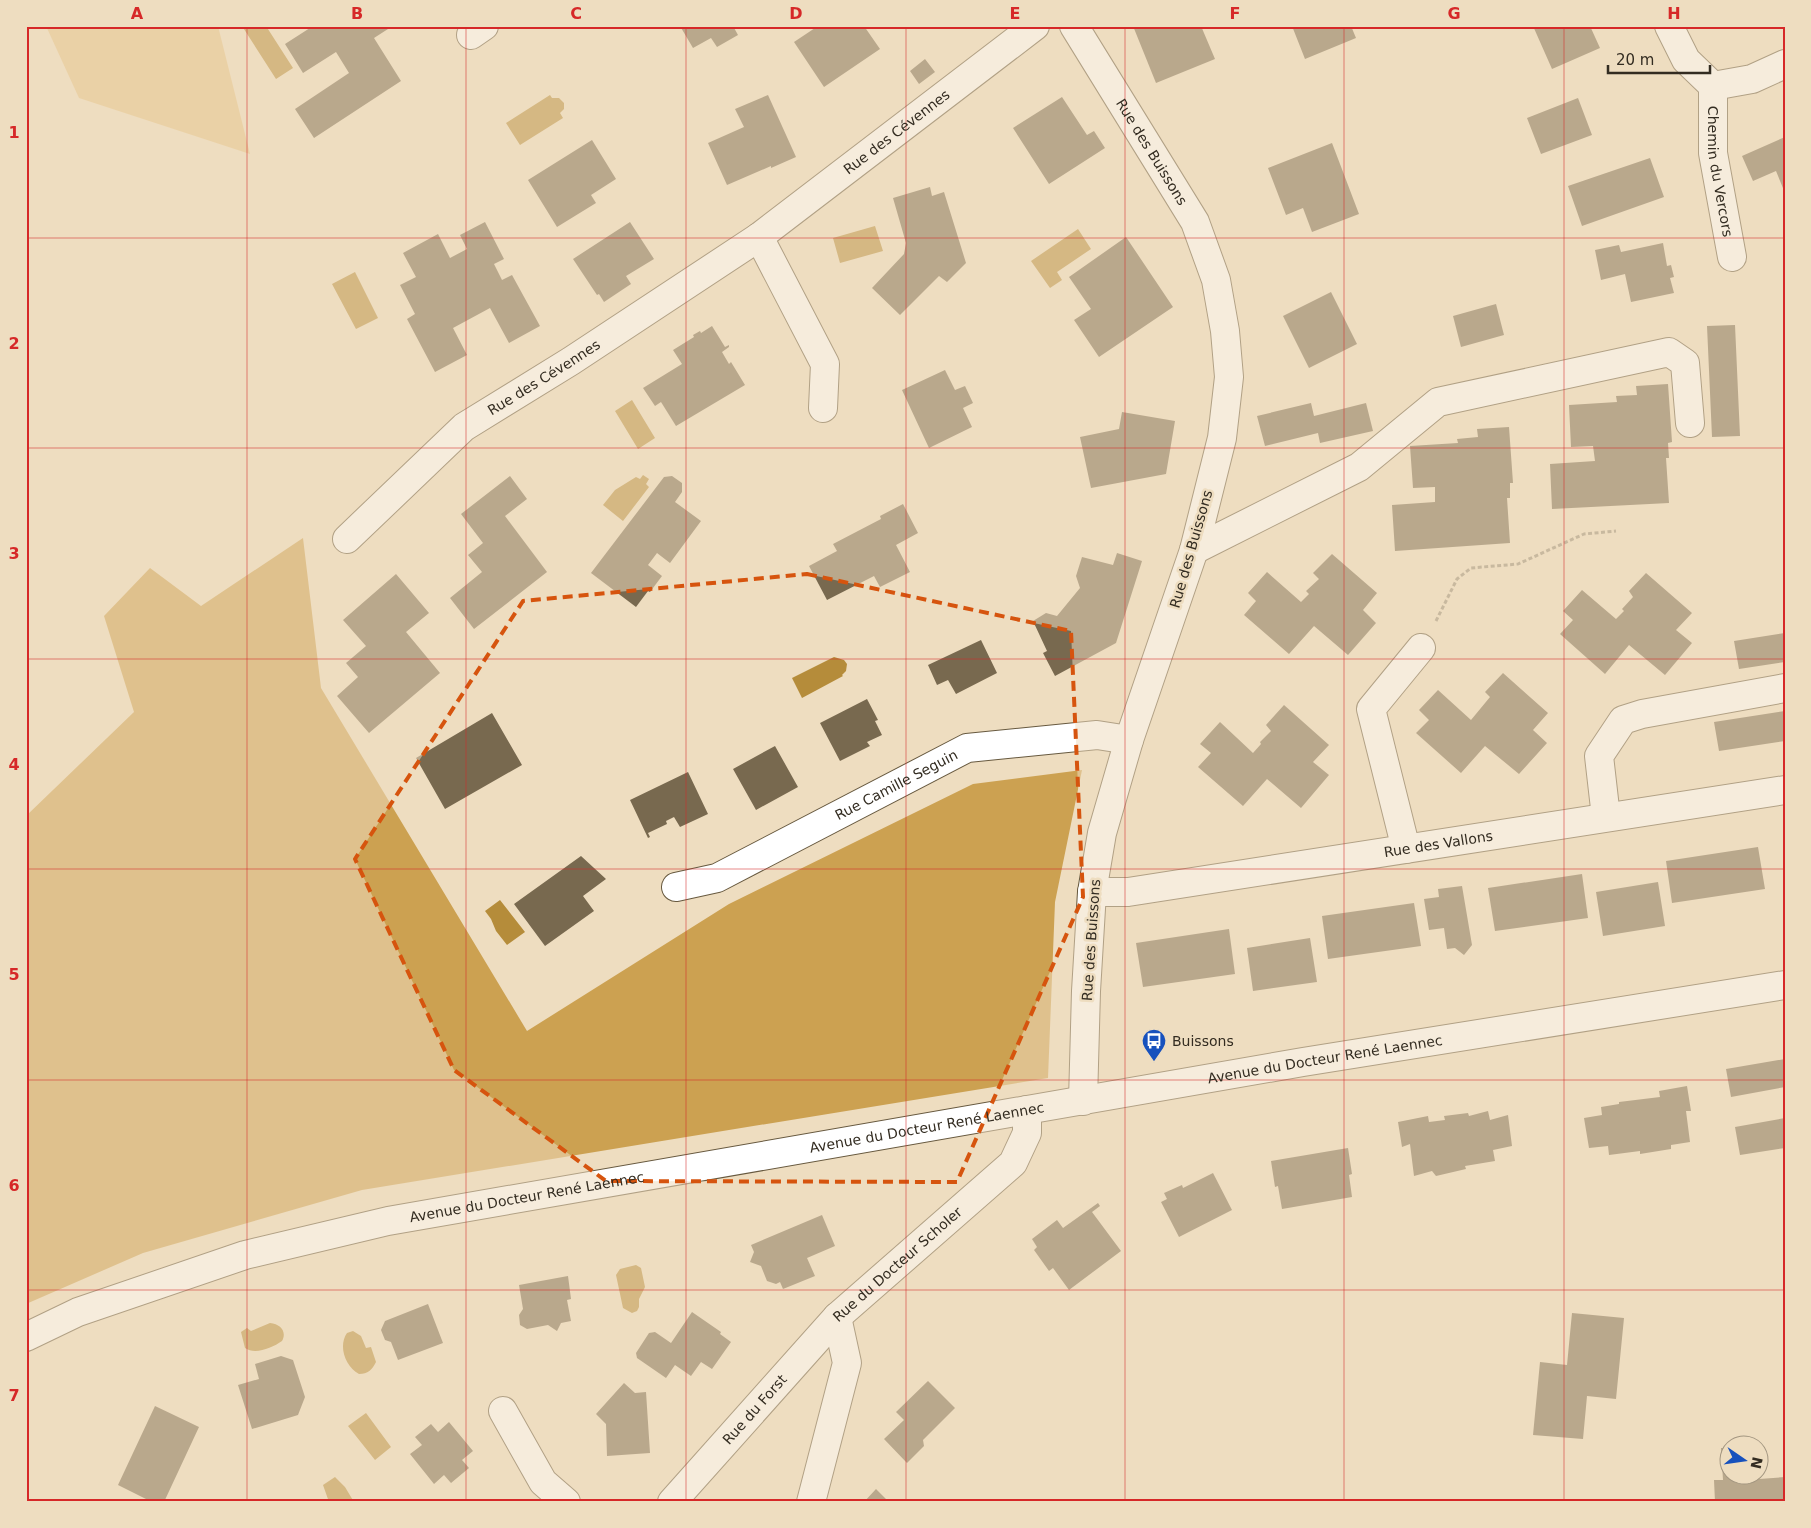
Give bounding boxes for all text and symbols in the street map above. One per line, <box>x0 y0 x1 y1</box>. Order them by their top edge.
text: A <box>131 4 144 23</box>
text: B <box>351 4 363 23</box>
text: C <box>570 4 582 23</box>
text: D <box>789 4 803 23</box>
text: E <box>1010 4 1020 23</box>
text: F <box>1230 4 1240 23</box>
text: G <box>1447 4 1461 23</box>
text: H <box>1667 4 1681 23</box>
scale bar <box>1608 42 1711 74</box>
text: 20 m <box>1616 51 1654 69</box>
street label: Rue des Cévennes <box>840 86 953 177</box>
street label: Rue des Buissons <box>1113 96 1191 208</box>
street label: Chemin du Vercors <box>1705 106 1736 238</box>
text: 1 <box>8 123 20 142</box>
text: 2 <box>8 334 20 353</box>
street label: Rue des Cévennes <box>485 336 603 418</box>
street label: Rue des Buissons <box>1167 488 1215 610</box>
text: 3 <box>8 544 20 563</box>
street label: Rue Camille Seguin <box>832 746 960 823</box>
text: 4 <box>8 755 20 774</box>
street label: Rue des Vallons <box>1383 827 1494 860</box>
street label: Rue des Buissons <box>1079 879 1103 1001</box>
text: 5 <box>8 965 20 984</box>
bus stop icon: Buissons <box>1141 1028 1167 1062</box>
street label: Avenue du Docteur René Laennec <box>1206 1032 1444 1086</box>
place label: Buissons <box>1172 1033 1234 1049</box>
street label: Avenue du Docteur René Laennec <box>808 1099 1045 1156</box>
street label: Avenue du Docteur René Laennec <box>408 1169 645 1225</box>
text: 6 <box>8 1176 20 1195</box>
street label: Rue du Docteur Scholer <box>830 1203 965 1325</box>
street label: Rue du Forst <box>719 1371 790 1448</box>
text: 7 <box>8 1386 20 1405</box>
north arrow <box>1718 1436 1768 1486</box>
text: N <box>1748 1455 1766 1470</box>

